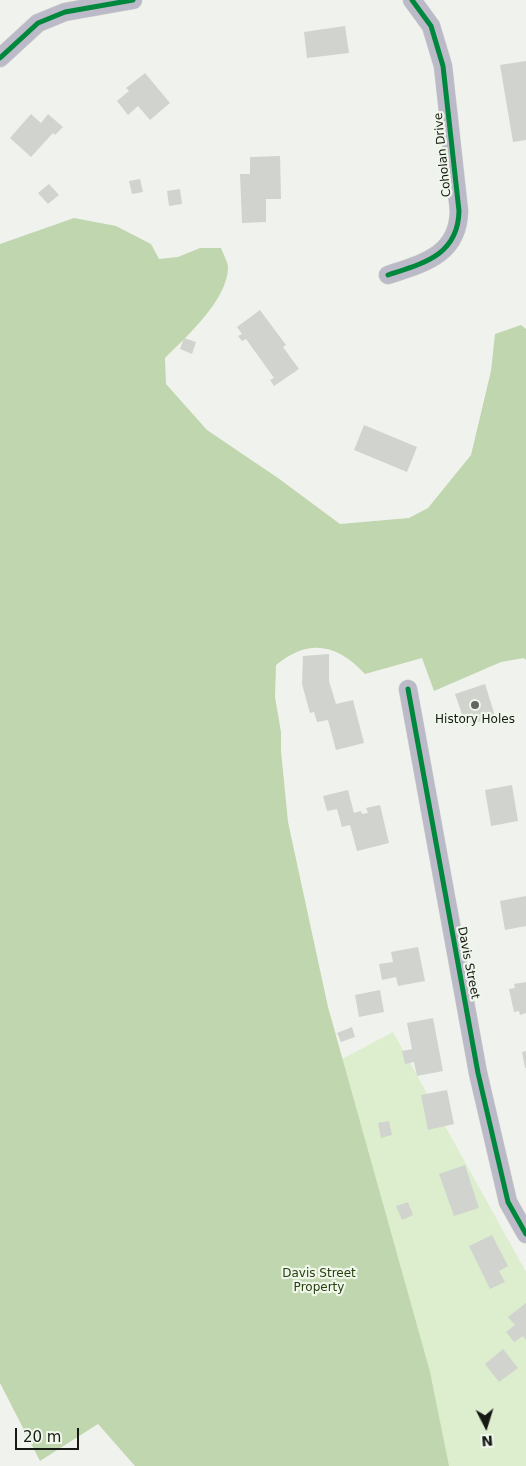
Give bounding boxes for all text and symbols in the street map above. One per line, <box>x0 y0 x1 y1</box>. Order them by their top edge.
street label: Coholan Drive <box>431 112 455 198</box>
marker: History Holes <box>469 699 481 711</box>
place label: History Holes <box>435 713 515 727</box>
street label: Davis Street <box>454 926 482 1000</box>
park label: Davis Street Property <box>282 1267 356 1295</box>
north arrow <box>461 1401 511 1451</box>
scale bar <box>18 1418 81 1450</box>
text: 20 m <box>23 1428 61 1446</box>
text: N <box>481 1432 494 1449</box>

